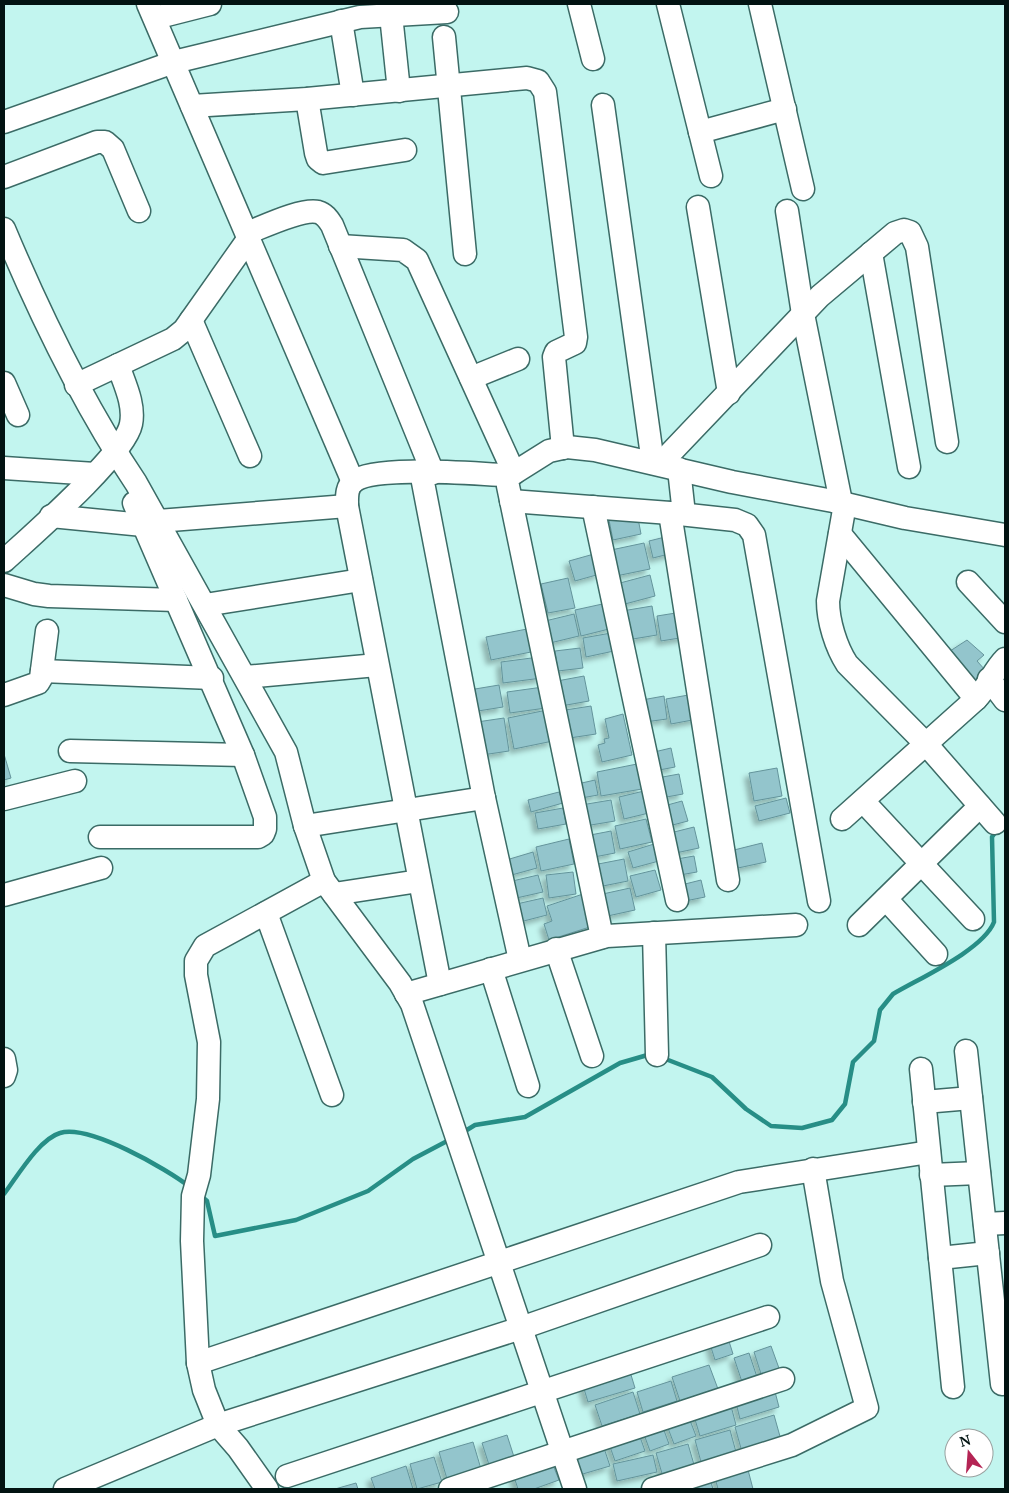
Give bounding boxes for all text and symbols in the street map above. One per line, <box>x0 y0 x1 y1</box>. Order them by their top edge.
north arrow <box>944 1428 994 1478</box>
text: N <box>957 1429 973 1451</box>

